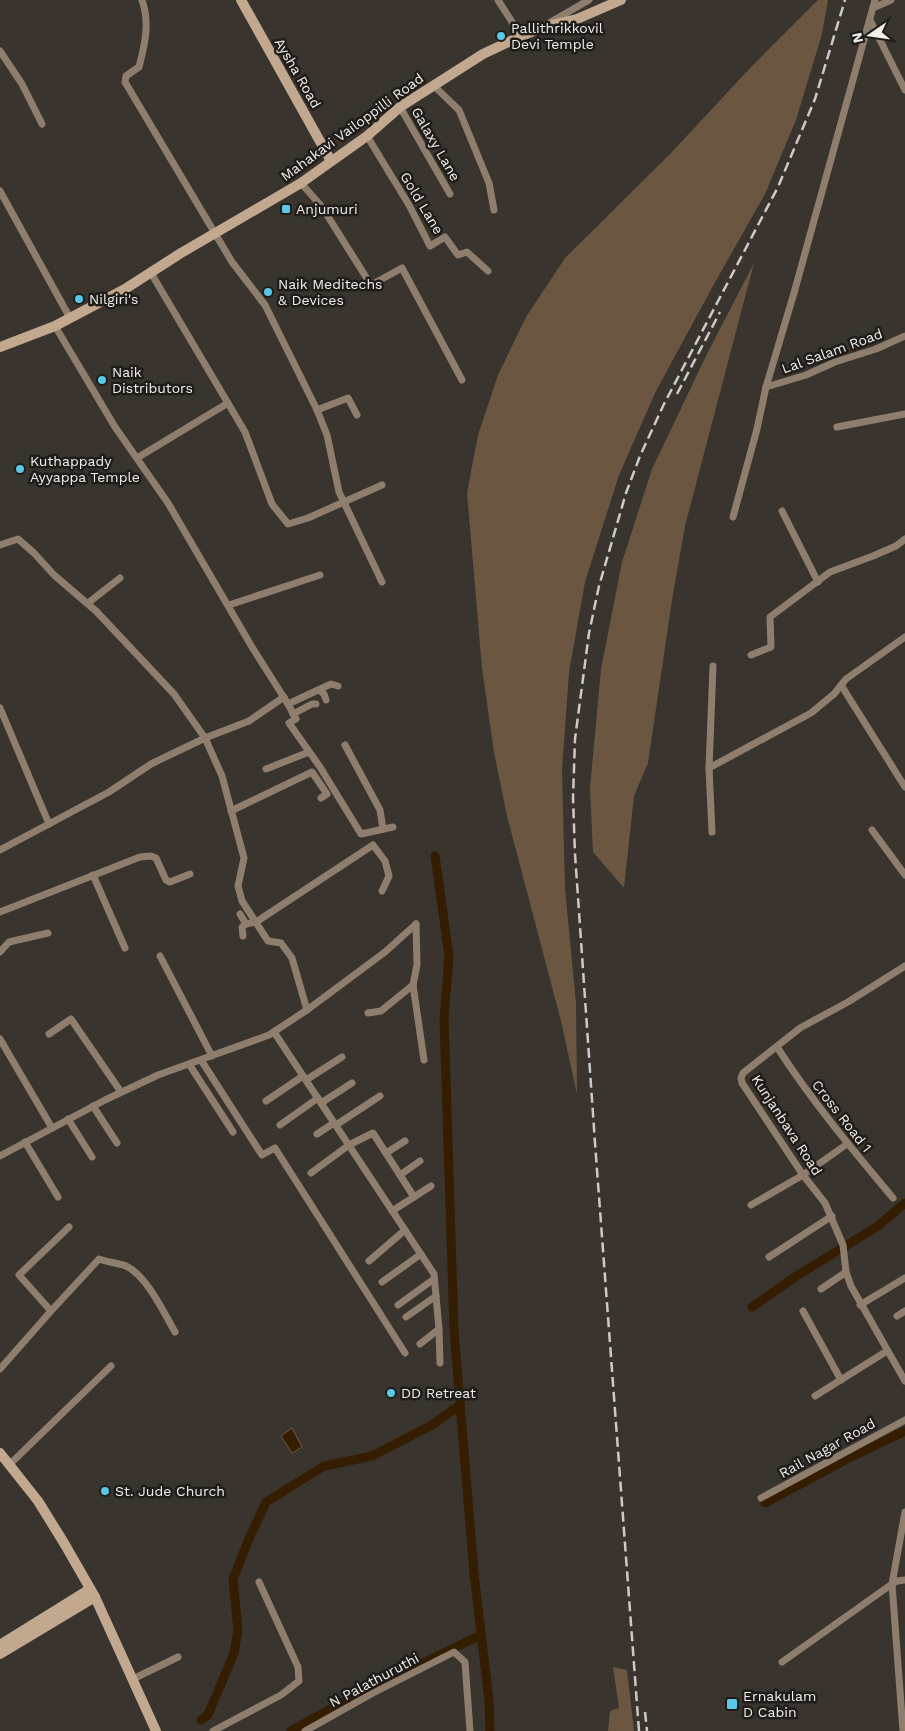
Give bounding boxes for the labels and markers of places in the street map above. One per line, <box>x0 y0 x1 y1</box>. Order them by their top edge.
place label: Pallithrikkovil Devi Temple <box>511 20 604 52</box>
marker: Pallithrikkovil Devi Temple <box>495 30 507 42</box>
place label: Anjumuri <box>296 201 358 217</box>
marker: Anjumuri <box>280 203 292 215</box>
place label: Naik Meditechs & Devices <box>278 276 383 308</box>
marker: Naik Meditechs & Devices <box>262 286 274 298</box>
place label: Nilgiri's <box>89 291 138 307</box>
marker: Nilgiri's <box>73 293 85 305</box>
place label: Naik Distributors <box>112 364 193 396</box>
marker: Naik Distributors <box>96 374 108 386</box>
place label: Kuthappady Ayyappa Temple <box>30 453 140 485</box>
marker: Kuthappady Ayyappa Temple <box>14 463 26 475</box>
place label: DD Retreat <box>401 1385 476 1401</box>
marker: DD Retreat <box>385 1387 397 1399</box>
place label: St. Jude Church <box>115 1483 225 1499</box>
marker: St. Jude Church <box>99 1485 111 1497</box>
place label: Ernakulam D Cabin <box>743 1688 816 1720</box>
marker: Ernakulam D Cabin <box>725 1697 739 1711</box>

